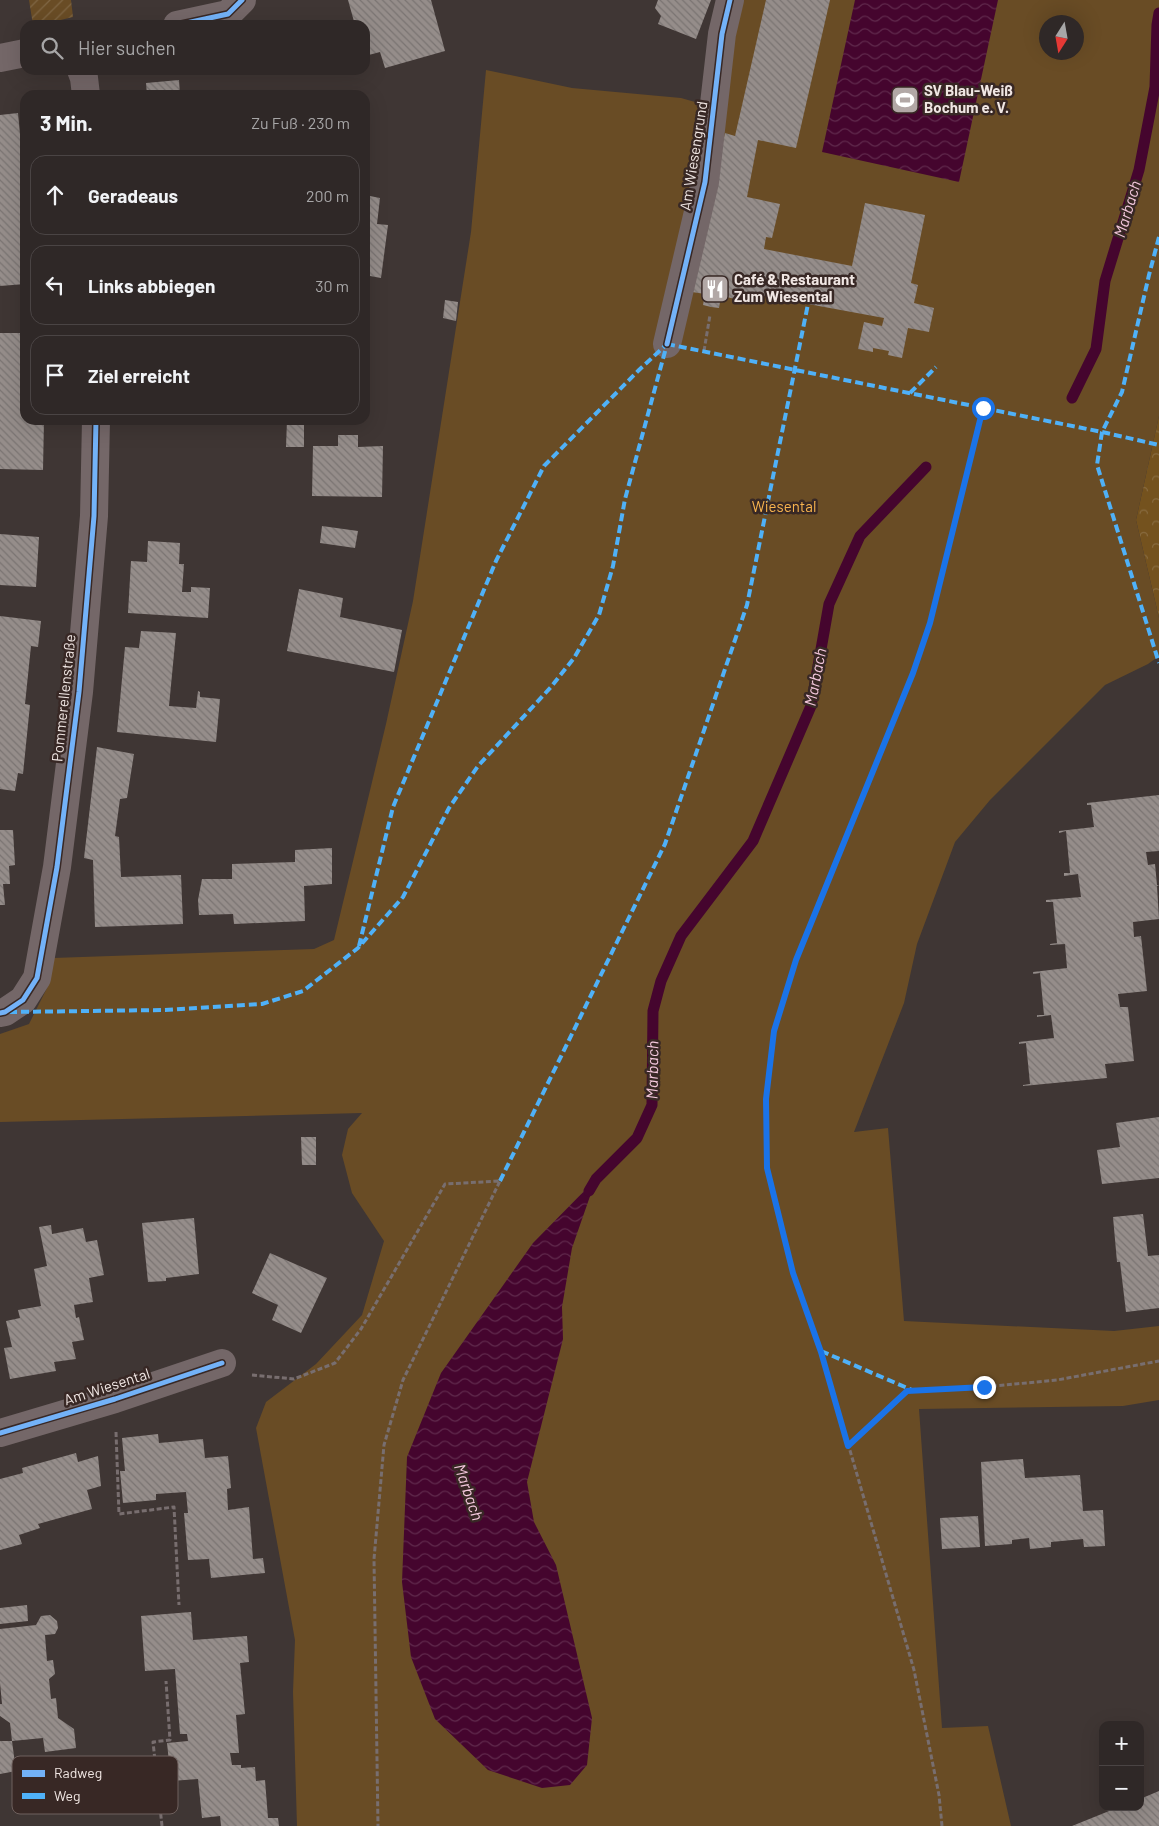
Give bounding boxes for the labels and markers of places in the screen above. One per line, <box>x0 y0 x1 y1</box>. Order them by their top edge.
place label: SV Blau-Weiß Bochum e. V. <box>924 81 1013 116</box>
sports icon: SV Blau-Weiß Bochum e. V. <box>890 85 920 115</box>
place label: Café & Restaurant Zum Wiesental <box>734 270 855 305</box>
restaurant icon: Café & Restaurant Zum Wiesental <box>700 274 730 304</box>

